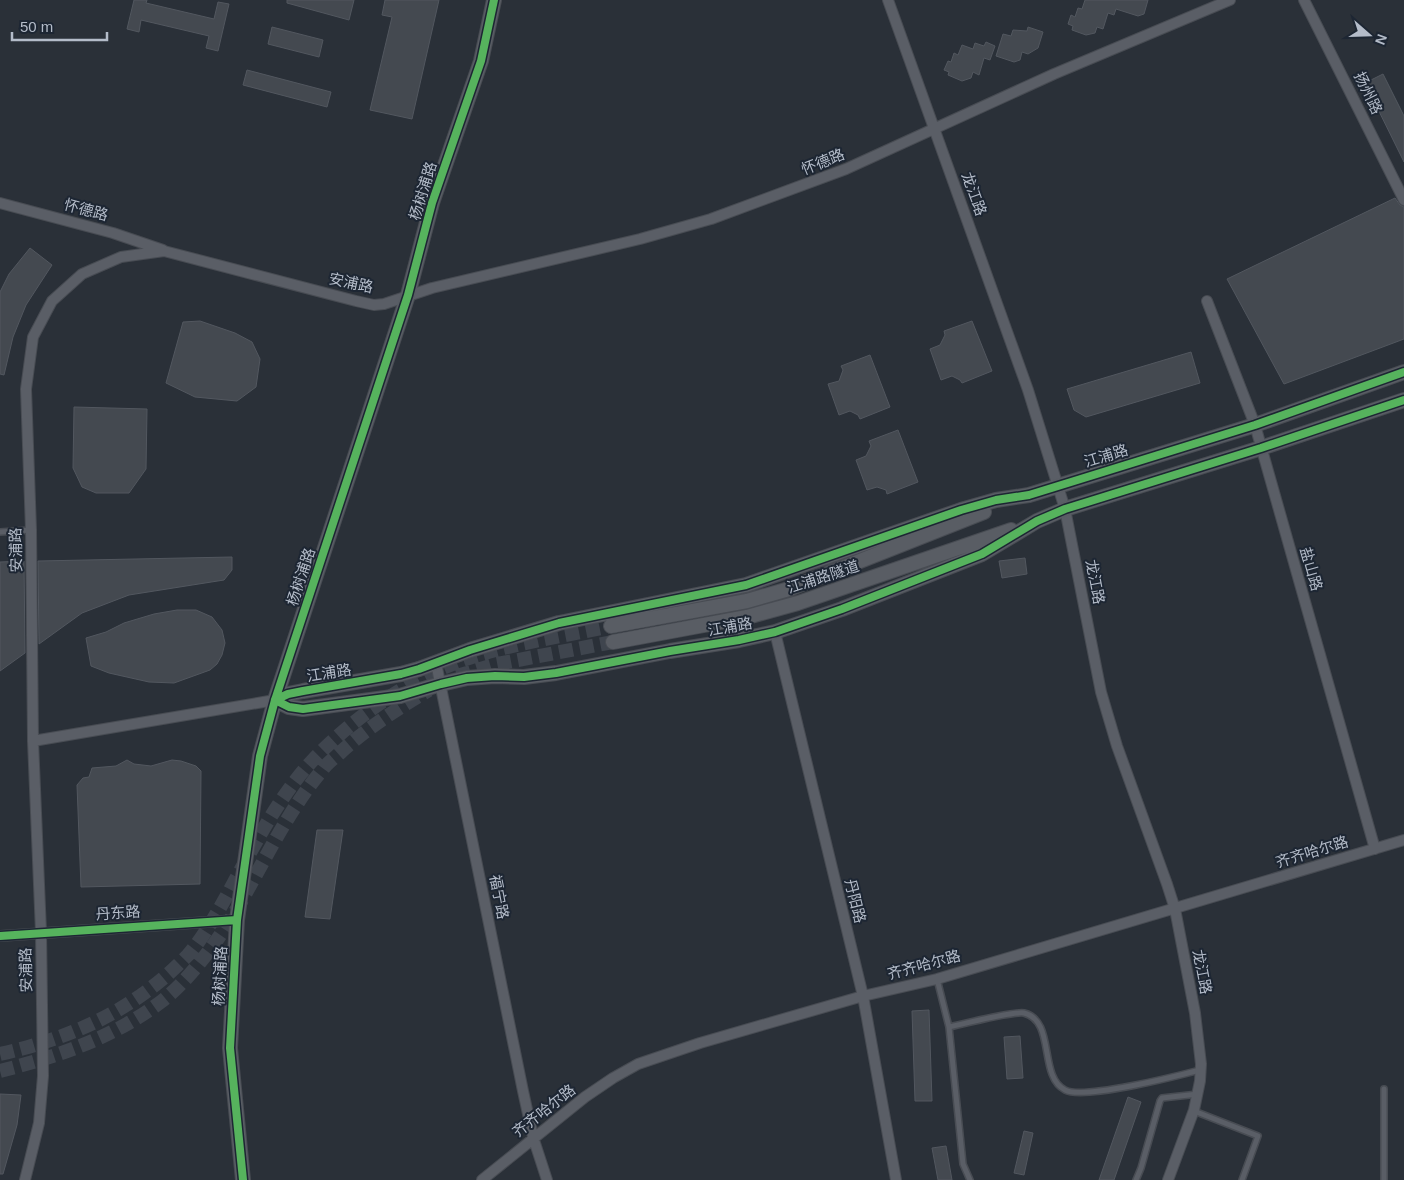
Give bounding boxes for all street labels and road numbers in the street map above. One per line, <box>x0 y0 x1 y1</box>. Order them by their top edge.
street label: 扬州路 <box>1351 69 1386 117</box>
street label: 怀德路 <box>799 145 847 178</box>
street label: 杨树浦路 <box>406 160 439 222</box>
street label: 龙江路 <box>959 170 990 218</box>
street label: 怀德路 <box>62 195 110 224</box>
street label: 安浦路 <box>327 270 375 296</box>
street label: 江浦路 <box>1082 441 1130 470</box>
street label: 安浦路 <box>7 527 24 573</box>
street label: 盐山路 <box>1297 545 1326 593</box>
street label: 杨树浦路 <box>283 546 318 608</box>
street label: 江浦路隧道 <box>785 557 861 596</box>
street label: 龙江路 <box>1083 558 1108 606</box>
street label: 江浦路 <box>706 614 754 639</box>
street label: 江浦路 <box>305 661 352 684</box>
street label: 齐齐哈尔路 <box>1273 832 1350 871</box>
street label: 福宁路 <box>487 873 512 921</box>
street label: 丹阳路 <box>842 877 869 925</box>
street label: 丹东路 <box>95 902 141 923</box>
street label: 杨树浦路 <box>209 946 230 1006</box>
street label: 安浦路 <box>17 947 34 993</box>
street label: 齐齐哈尔路 <box>885 947 962 982</box>
street label: 龙江路 <box>1190 948 1215 996</box>
street label: 齐齐哈尔路 <box>509 1081 578 1140</box>

